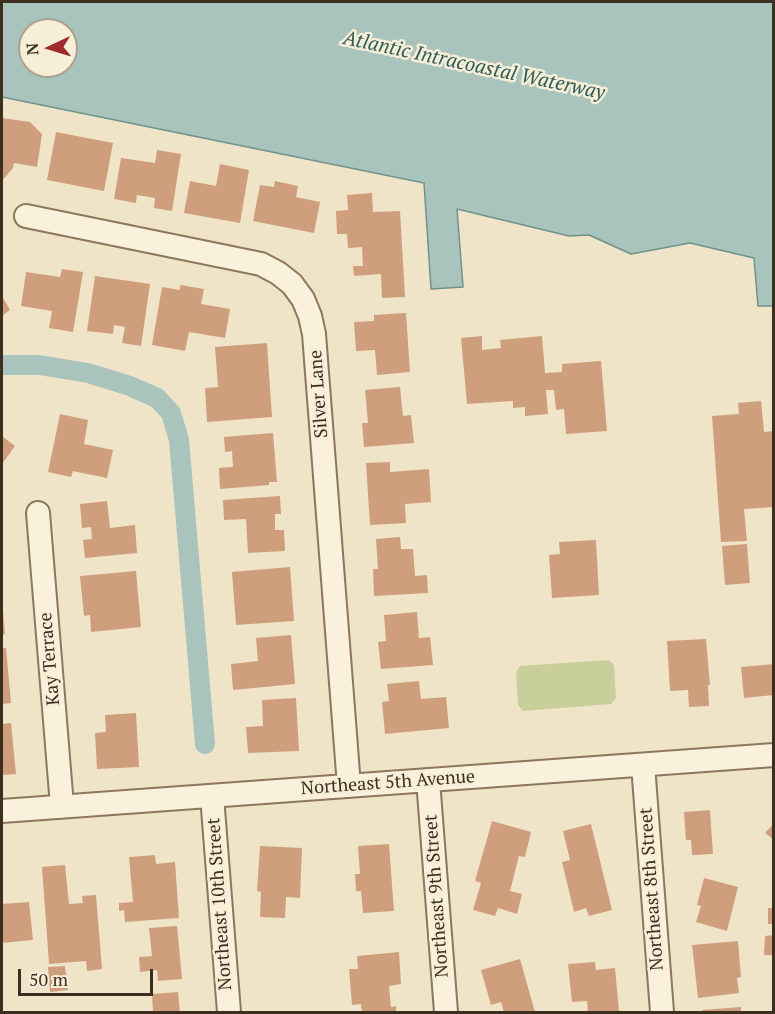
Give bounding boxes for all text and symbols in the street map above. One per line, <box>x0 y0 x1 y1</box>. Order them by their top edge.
north arrow <box>18 18 78 78</box>
water label: Atlantic Intracoastal Waterway <box>341 27 607 105</box>
text: N <box>21 42 43 56</box>
street label: Silver Lane <box>305 349 333 439</box>
street label: Kay Terrace <box>35 612 65 706</box>
street label: Northeast 5th Avenue <box>300 766 476 800</box>
street label: Northeast 8th Street <box>636 807 668 971</box>
street label: Northeast 9th Street <box>421 814 453 978</box>
street label: Northeast 10th Street <box>203 817 237 991</box>
scale bar <box>21 957 156 995</box>
text: 50 m <box>29 967 68 991</box>

